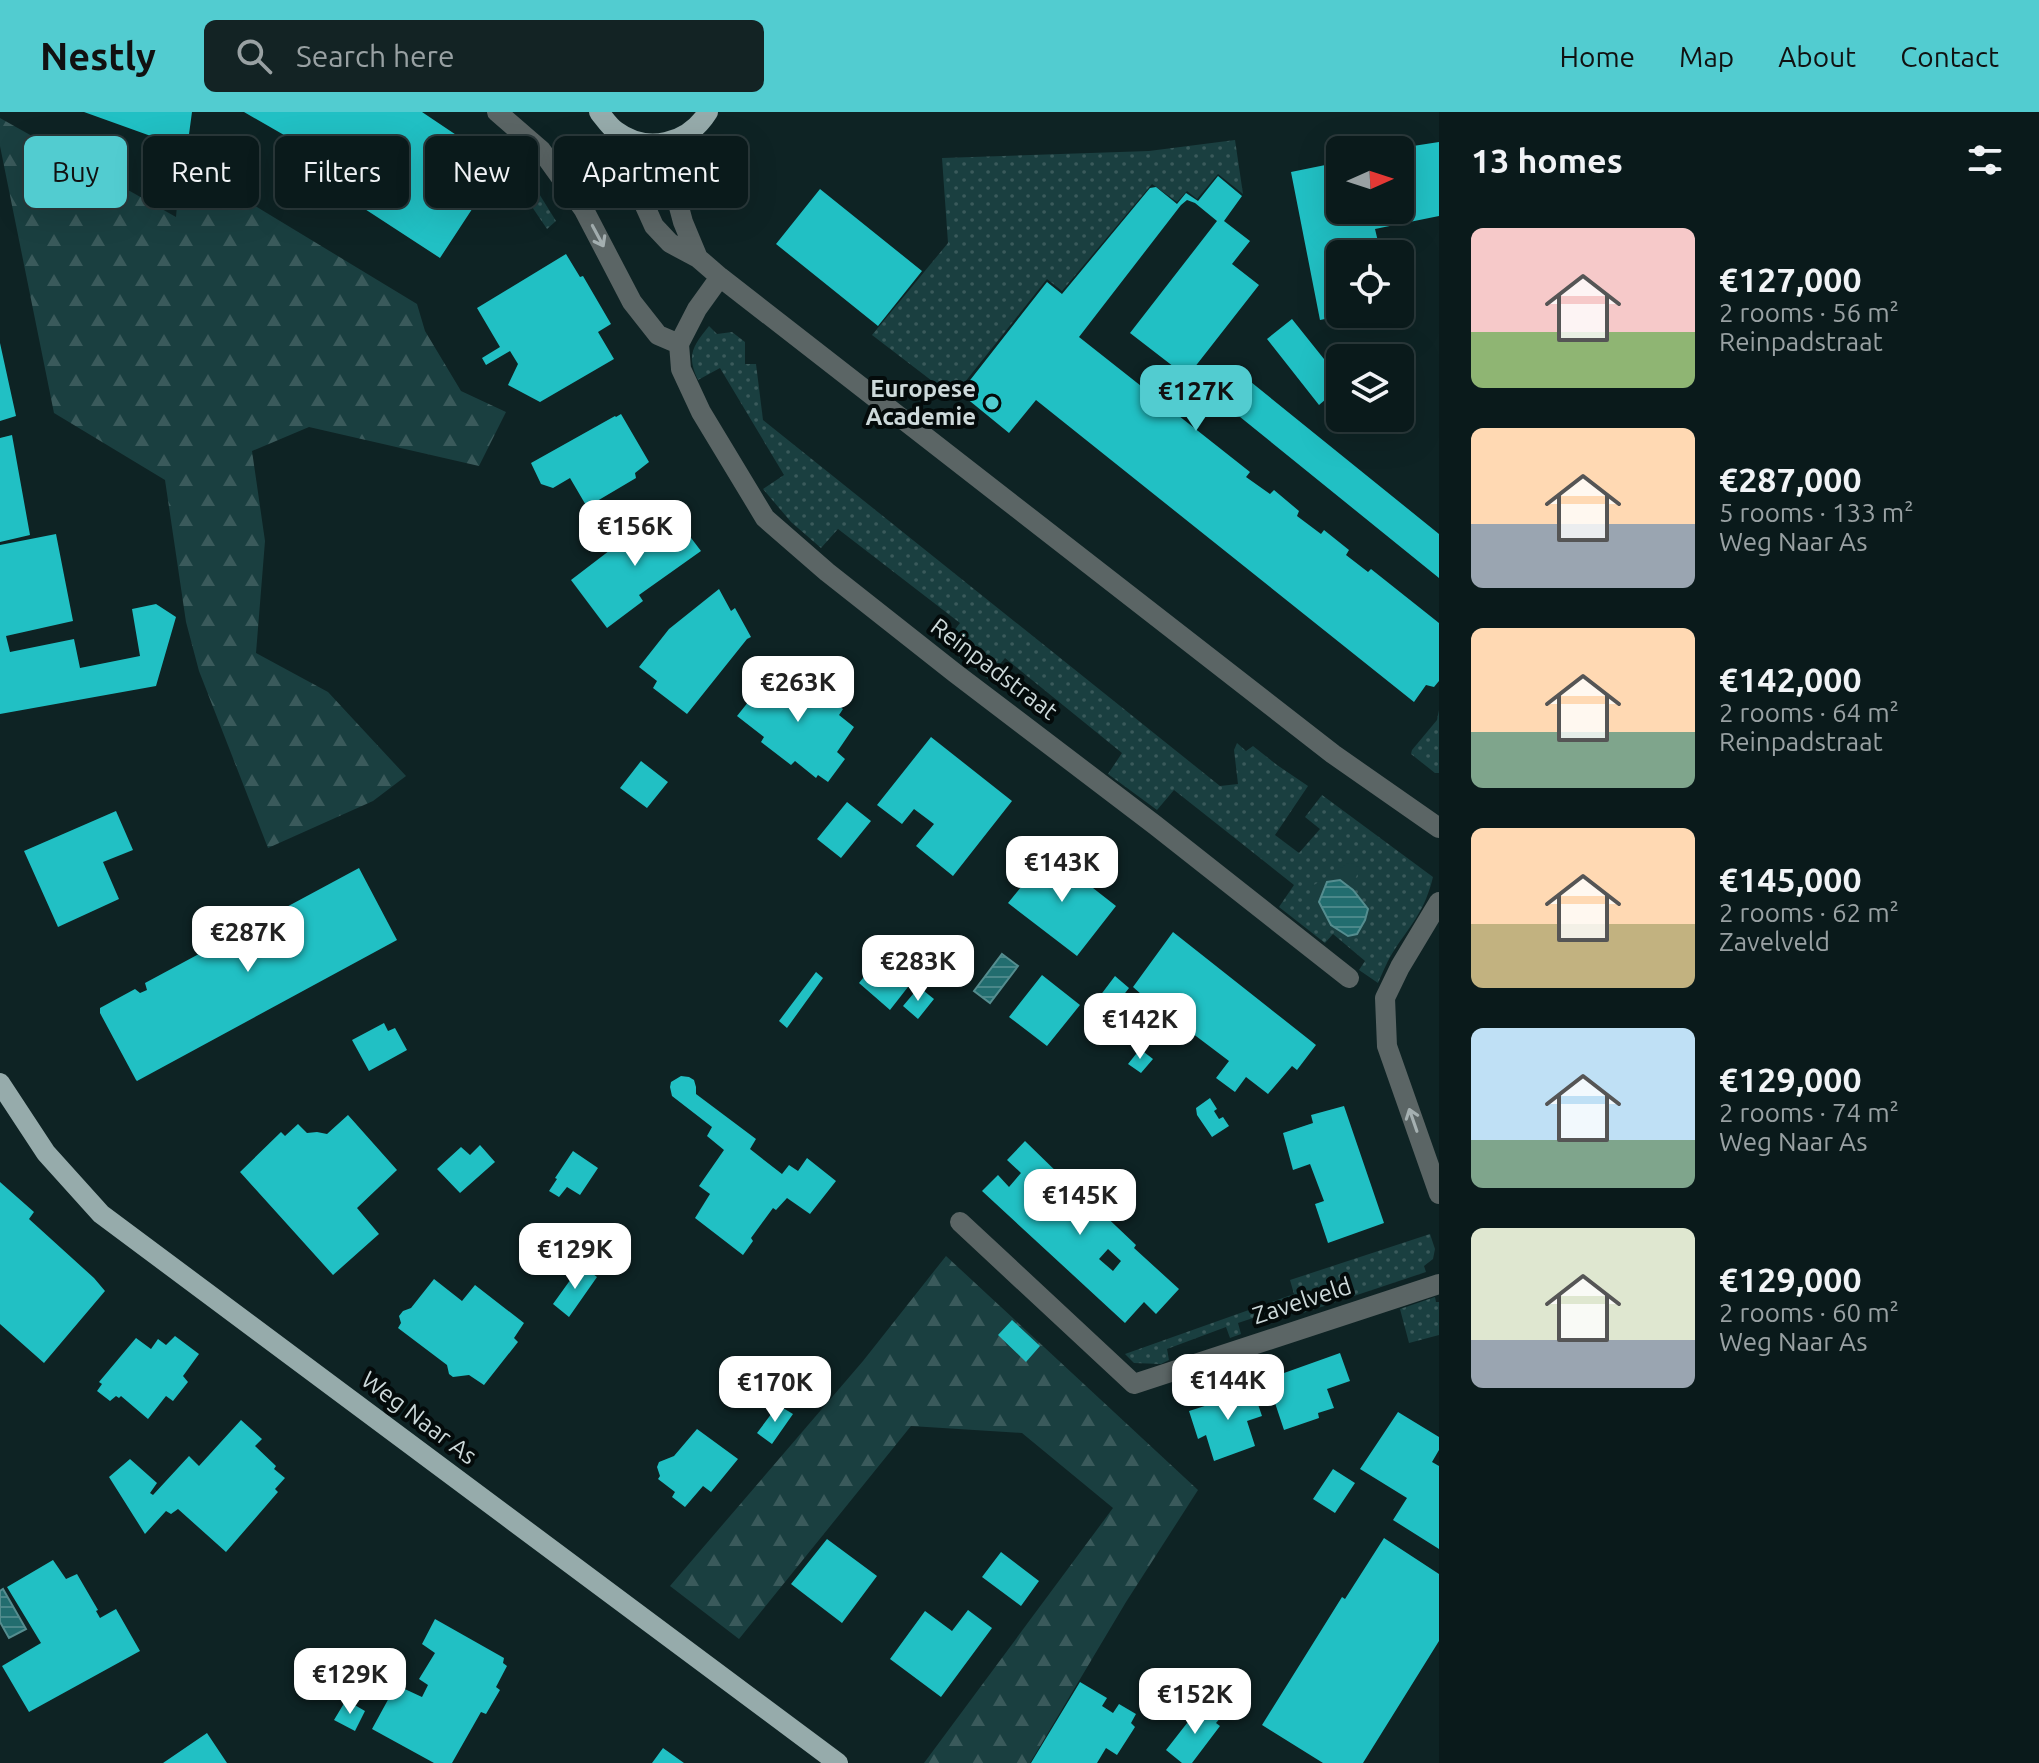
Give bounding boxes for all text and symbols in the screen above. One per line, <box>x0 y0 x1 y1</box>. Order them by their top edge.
search box <box>204 20 764 92</box>
icon: search <box>232 34 276 78</box>
text: Nestly <box>40 35 156 77</box>
text: Search here <box>296 39 455 73</box>
text: Home <box>1560 41 1635 72</box>
text: Map <box>1679 41 1734 72</box>
text: About <box>1778 41 1856 72</box>
text: Contact <box>1900 41 1999 72</box>
chip: Buy <box>24 136 127 208</box>
chip: Rent <box>143 136 259 208</box>
chip: Filters <box>275 136 409 208</box>
chip: New <box>425 136 538 208</box>
chip: Apartment <box>554 136 748 208</box>
north arrow <box>1326 136 1414 224</box>
map controls <box>1326 136 1414 432</box>
icon: filters <box>1963 138 2007 182</box>
text: 13 homes <box>1471 141 1623 179</box>
one-way arrow <box>590 224 606 248</box>
button: locate <box>1326 240 1414 328</box>
icon: home <box>1535 260 1631 356</box>
text: €127,000 <box>1719 260 1862 298</box>
text: 2 rooms · 56 m² <box>1719 298 1899 327</box>
text: Reinpadstraat <box>1719 327 1883 356</box>
button: layers <box>1326 344 1414 432</box>
pin: €127K <box>1140 365 1252 433</box>
place label: Europese Academie <box>866 375 976 430</box>
text: €127K <box>1158 376 1234 405</box>
marker: Europese Academie <box>983 394 1001 412</box>
icon: home <box>1535 460 1631 556</box>
text: €287,000 <box>1719 460 1862 498</box>
text: 5 rooms · 133 m² <box>1719 498 1914 527</box>
pin: €156K <box>579 500 691 568</box>
text: €156K <box>597 511 673 540</box>
text: Weg Naar As <box>1719 527 1868 556</box>
street label: Reinpadstraat <box>926 612 1063 725</box>
pin: €263K <box>742 656 854 724</box>
icon: home <box>1535 660 1631 756</box>
text: €142,000 <box>1719 660 1862 698</box>
text: €263K <box>760 667 836 696</box>
text: 2 rooms · 64 m² <box>1719 698 1899 727</box>
text: Reinpadstraat <box>1719 727 1883 756</box>
pin: €143K <box>1006 836 1118 904</box>
text: €143K <box>1024 847 1100 876</box>
icon: home <box>1535 860 1631 956</box>
text: €145,000 <box>1719 860 1862 898</box>
text: 2 rooms · 62 m² <box>1719 898 1899 927</box>
pin: €287K <box>192 906 304 974</box>
text: €287K <box>210 917 286 946</box>
text: Zavelveld <box>1719 927 1830 956</box>
pin: €283K <box>862 935 974 1003</box>
text: €283K <box>880 946 956 975</box>
pin: €142K <box>1084 993 1196 1061</box>
text: €142K <box>1102 1004 1178 1033</box>
icon: home <box>1535 1060 1631 1156</box>
text: €129,000 <box>1719 1060 1862 1098</box>
text: 2 rooms · 74 m² <box>1719 1098 1899 1127</box>
one-way arrow <box>1405 1108 1420 1133</box>
text: Weg Naar As <box>1719 1127 1868 1156</box>
pin: €145K <box>1024 1169 1136 1237</box>
text: €145K <box>1042 1180 1118 1209</box>
pin: €129K <box>519 1223 631 1291</box>
text: €129K <box>537 1234 613 1263</box>
icon: home <box>1535 1260 1631 1356</box>
text: €129,000 <box>1719 1260 1862 1298</box>
street label: Zavelveld <box>1249 1272 1355 1329</box>
text: 2 rooms · 60 m² <box>1719 1298 1899 1327</box>
text: Weg Naar As <box>1719 1327 1868 1356</box>
pin: €144K <box>1172 1354 1284 1422</box>
pin: €170K <box>719 1356 831 1424</box>
text: €144K <box>1190 1365 1266 1394</box>
street label: Weg Naar As <box>356 1366 482 1470</box>
text: €170K <box>737 1367 813 1396</box>
pin: €129K <box>294 1648 406 1716</box>
text: €129K <box>312 1659 388 1688</box>
pin: €152K <box>1139 1668 1251 1736</box>
text: €152K <box>1157 1679 1233 1708</box>

